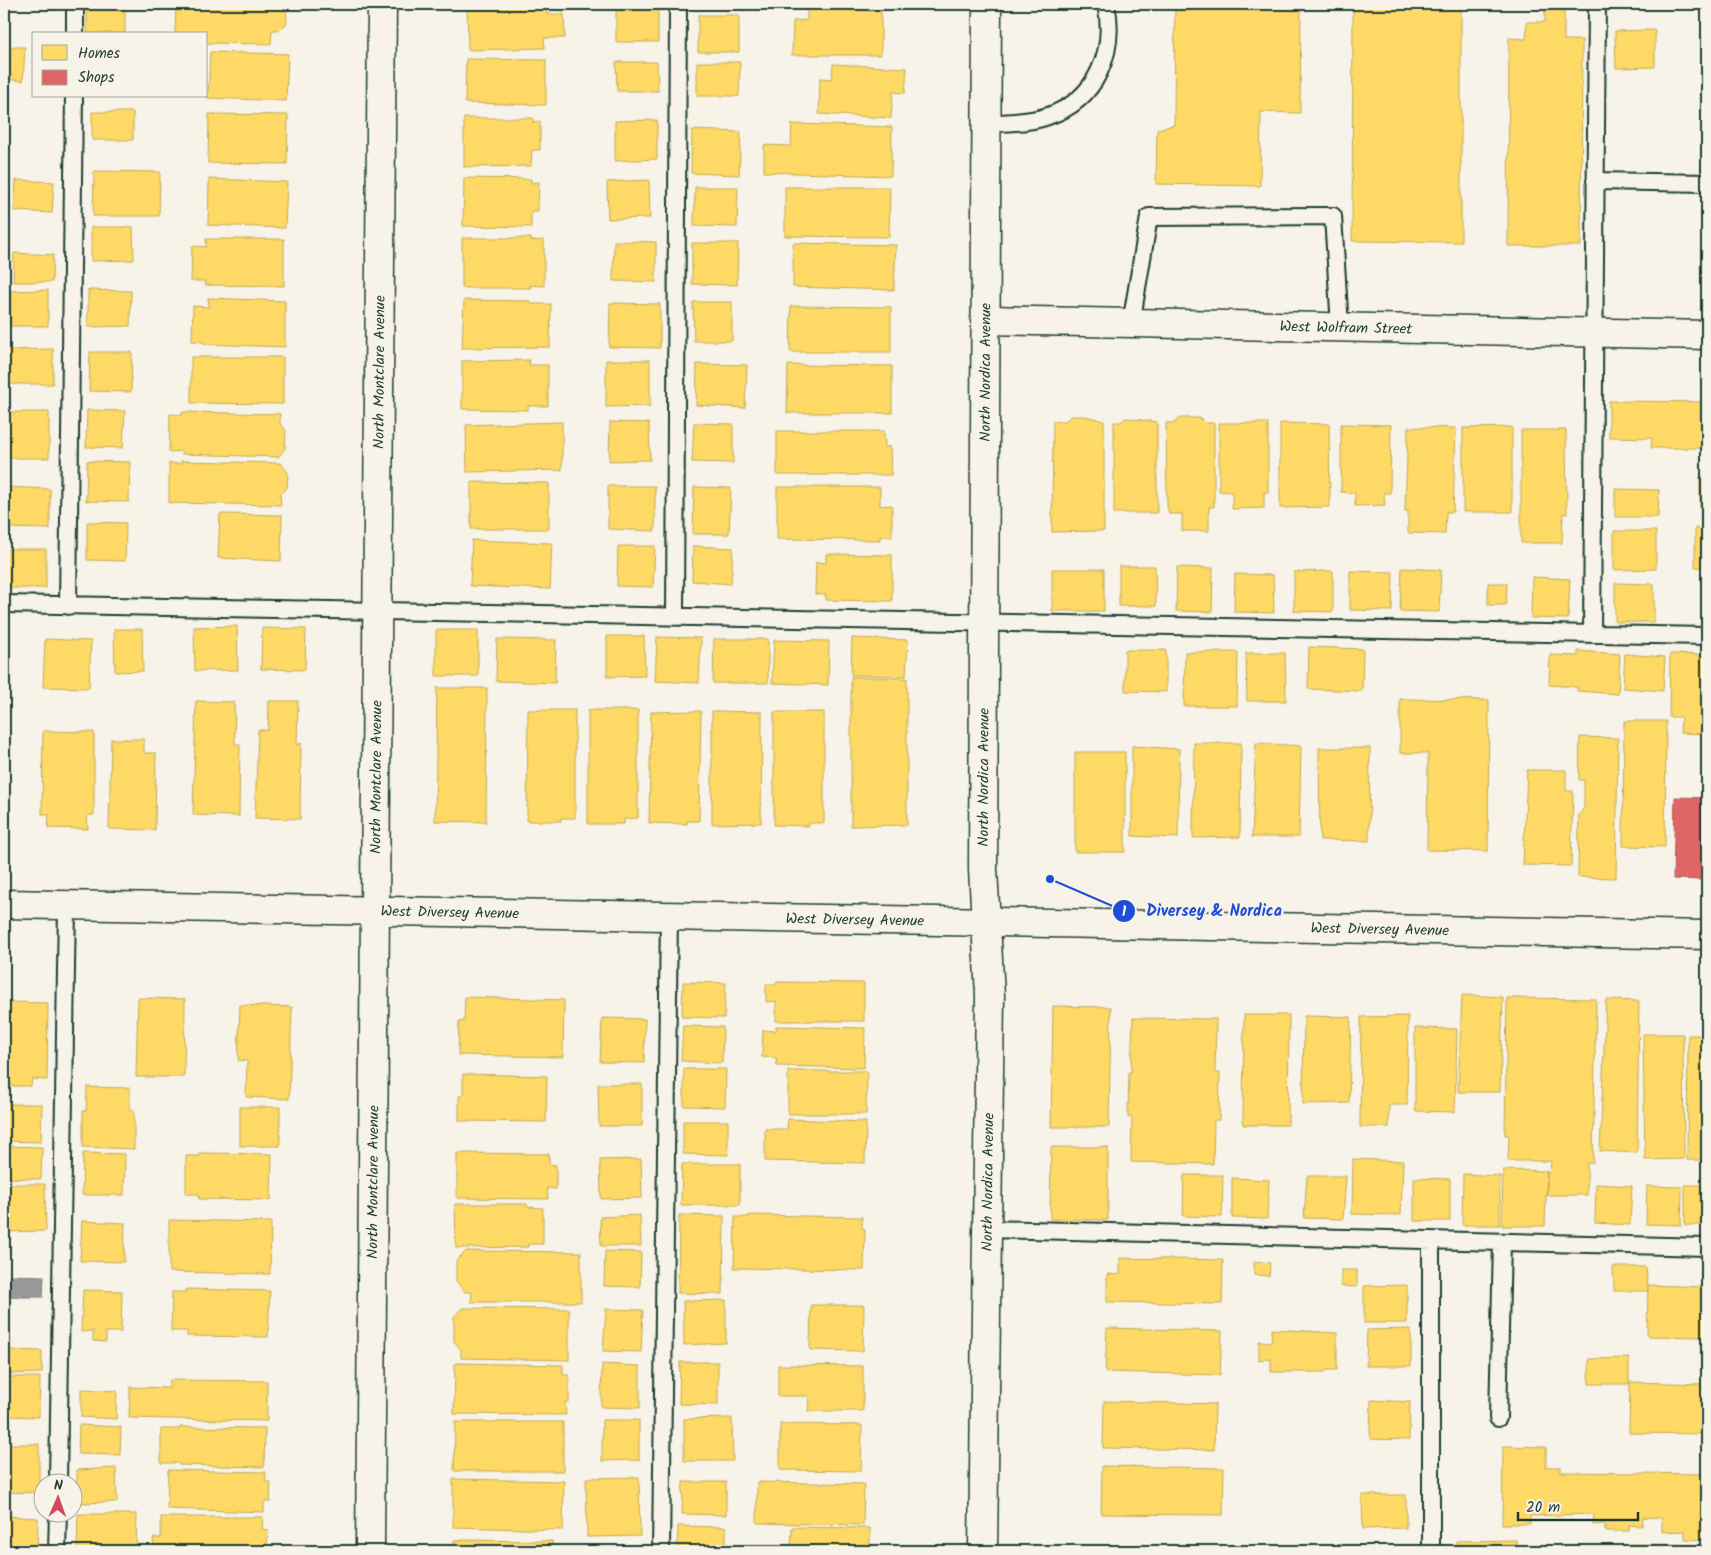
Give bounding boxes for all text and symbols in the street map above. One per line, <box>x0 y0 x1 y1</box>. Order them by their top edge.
legend <box>32 32 208 98</box>
text: Homes <box>78 42 121 66</box>
text: Shops <box>78 66 115 90</box>
street label: North Montclare Avenue <box>368 295 393 449</box>
street label: North Nordica Avenue <box>974 303 999 442</box>
street label: West Wolfram Street <box>1279 315 1413 342</box>
street label: North Montclare Avenue <box>364 700 390 854</box>
street label: North Nordica Avenue <box>972 708 997 847</box>
callout: Diversey & Nordica <box>1112 895 1292 926</box>
text: Diversey & Nordica <box>1146 899 1282 924</box>
street label: West Diversey Avenue <box>380 900 520 926</box>
text: 1 <box>1122 900 1127 924</box>
street label: West Diversey Avenue <box>785 907 925 934</box>
street label: West Diversey Avenue <box>1310 917 1449 943</box>
street label: North Montclare Avenue <box>361 1105 386 1259</box>
street label: North Nordica Avenue <box>976 1112 1002 1252</box>
north arrow <box>32 1472 82 1522</box>
text: N <box>54 1475 63 1497</box>
scale bar <box>1518 1490 1638 1522</box>
text: 20 m <box>1526 1496 1560 1520</box>

